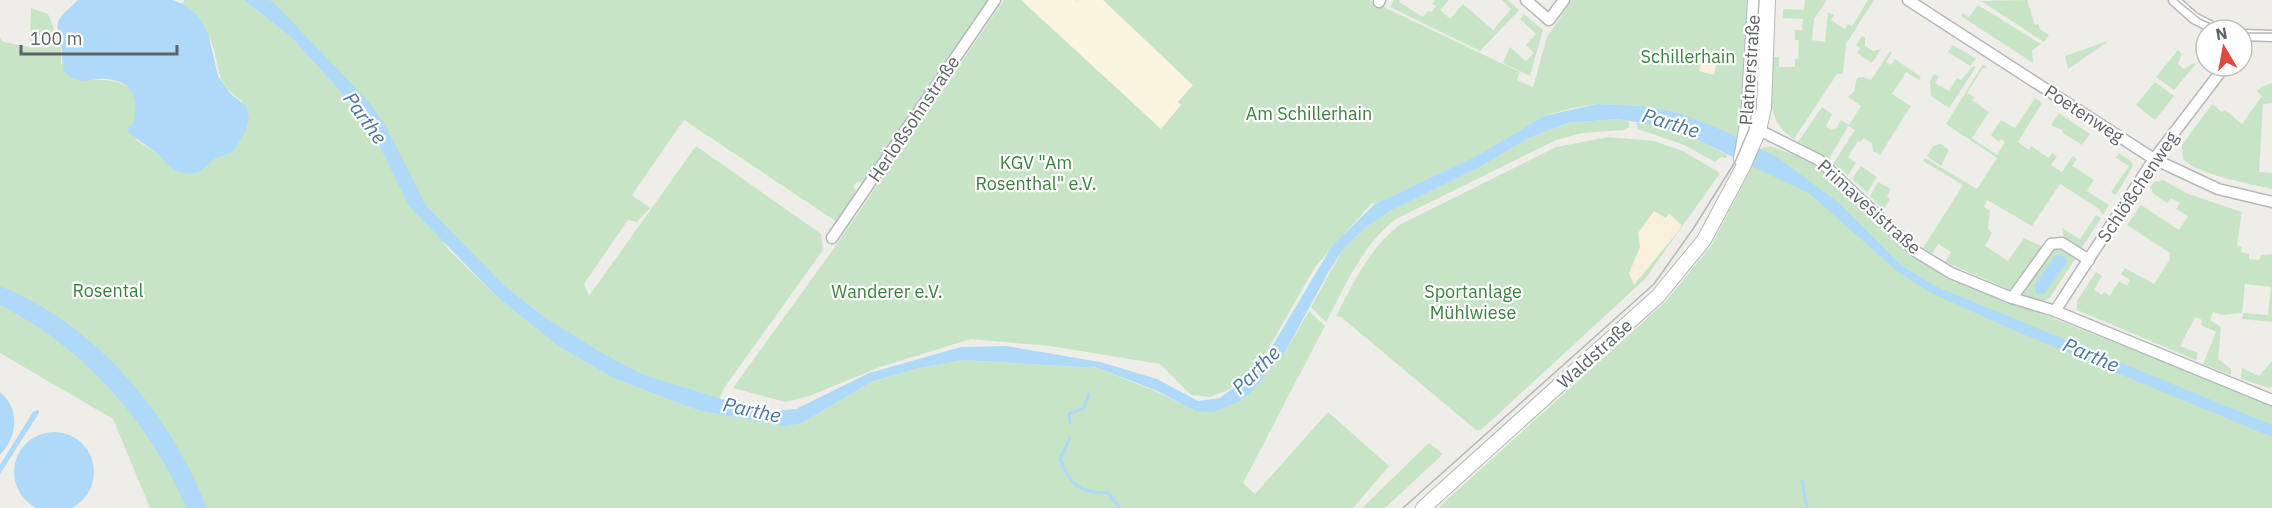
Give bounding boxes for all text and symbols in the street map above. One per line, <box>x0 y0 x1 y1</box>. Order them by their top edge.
street label: Platnerstraße <box>1734 14 1765 126</box>
scale bar <box>21 18 177 56</box>
north arrow <box>2194 18 2254 78</box>
text: N <box>2214 22 2229 44</box>
text: 100 m <box>30 27 82 50</box>
park label: Schillerhain <box>1641 45 1736 68</box>
street label: Herloßsohnstraße <box>863 51 964 186</box>
street label: Poetenweg <box>2040 79 2129 148</box>
water label: Parthe <box>337 86 393 149</box>
water label: Parthe <box>1639 101 1703 144</box>
park label: Am Schillerhain <box>1246 102 1372 125</box>
street label: Schlößchenweg <box>2092 127 2183 246</box>
park label: KGV "Am Rosenthal" e.V. <box>975 151 1097 195</box>
street label: Primavesistraße <box>1813 154 1926 259</box>
park label: Rosental <box>72 279 144 302</box>
park label: Wanderer e.V. <box>831 280 943 303</box>
park label: Sportanlage Mühlwiese <box>1424 280 1522 324</box>
street label: Waldstraße <box>1552 314 1637 393</box>
water label: Parthe <box>2059 331 2123 378</box>
water label: Parthe <box>1225 339 1286 400</box>
water label: Parthe <box>721 390 783 429</box>

